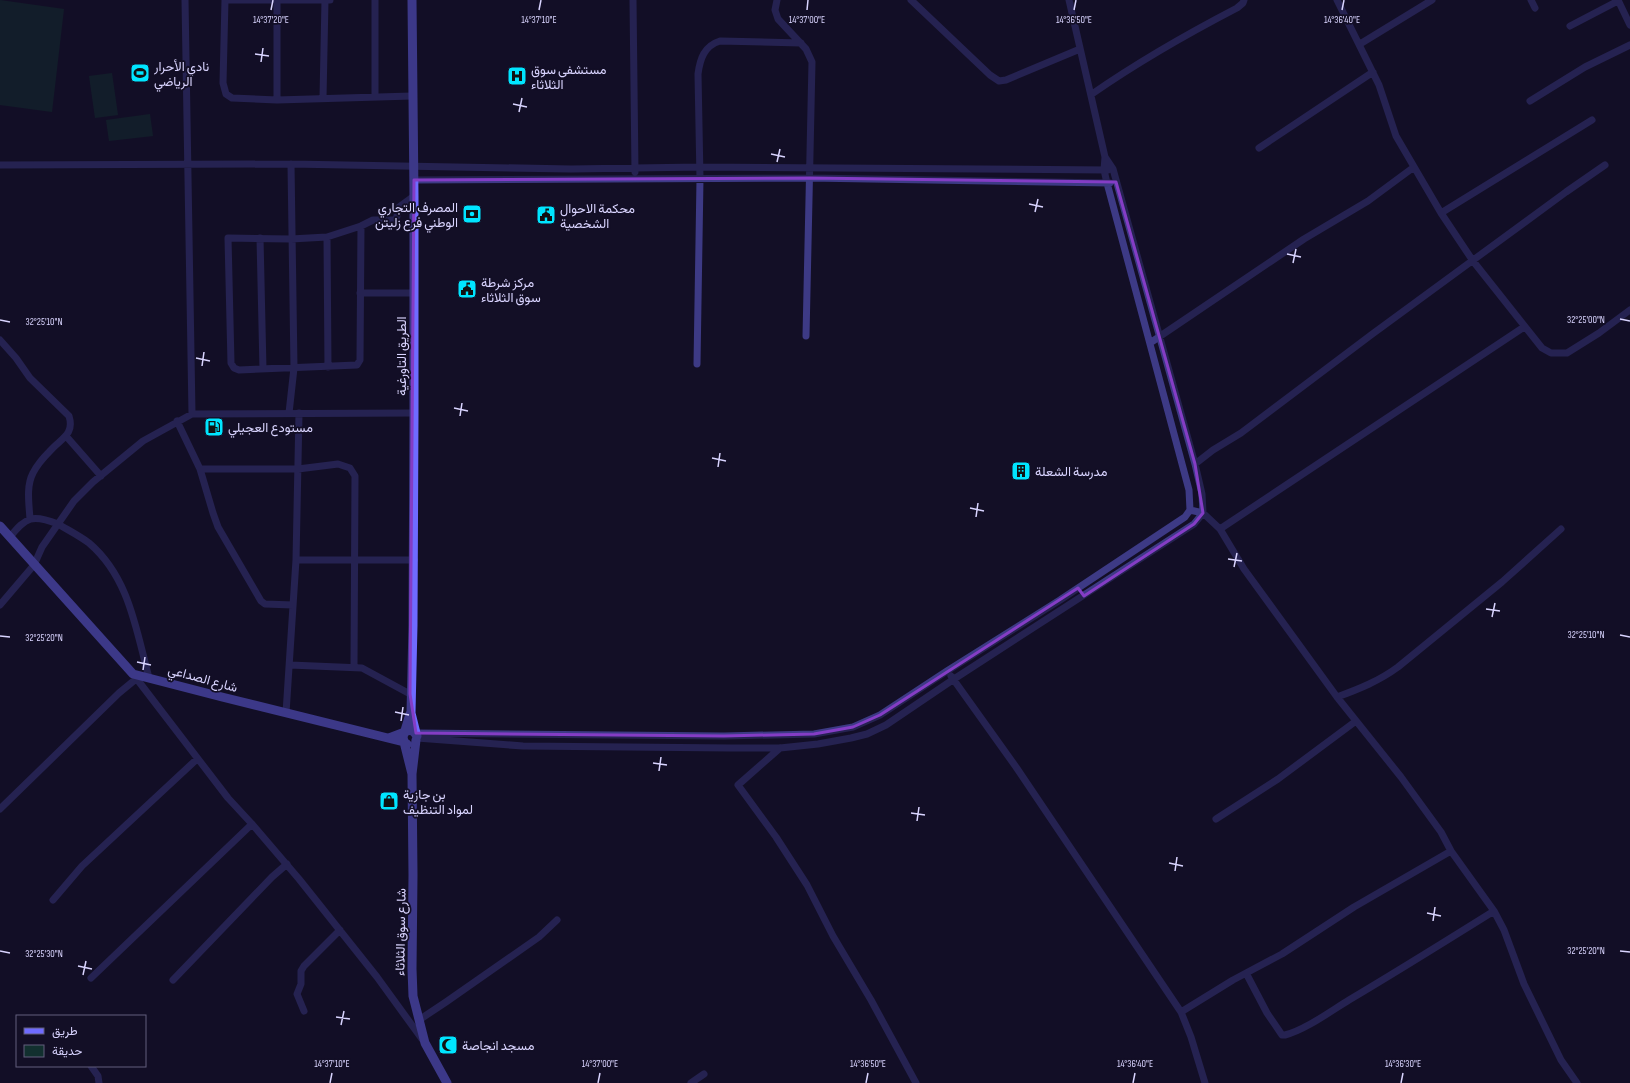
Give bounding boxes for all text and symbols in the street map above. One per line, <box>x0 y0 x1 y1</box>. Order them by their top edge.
text: 14°37'20"E <box>253 14 289 26</box>
text: 14°37'10"E <box>521 14 557 26</box>
text: 14°37'00"E <box>789 14 825 26</box>
text: 14°36'50"E <box>1056 14 1092 26</box>
text: 14°36'40"E <box>1324 14 1360 26</box>
place label: نادي الأحرار الرياضي <box>153 59 210 92</box>
sports icon: نادي الأحرار الرياضي <box>129 62 151 84</box>
place label: مستشفى سوق الثلاثاء <box>531 62 607 93</box>
hospital icon: مستشفى سوق الثلاثاء <box>506 65 528 87</box>
place label: المصرف التجاري الوطني فرع زليتن <box>375 200 458 233</box>
place label: محكمة الاحوال الشخصية <box>560 201 635 232</box>
bank icon: المصرف التجاري الوطني فرع زليتن <box>461 203 483 225</box>
public building icon: محكمة الاحوال الشخصية <box>535 204 557 226</box>
place label: مركز شرطة سوق الثلاثاء <box>481 275 541 306</box>
public building icon: مركز شرطة سوق الثلاثاء <box>456 278 478 300</box>
text: 32°25'00"N <box>1567 314 1605 326</box>
text: 32°25'10"N <box>26 316 62 328</box>
street label: الطريق التاورغية <box>394 316 410 396</box>
fuel station icon: مستودع العجيلي <box>203 416 225 438</box>
place label: مستودع العجيلي <box>228 420 313 438</box>
building icon: مدرسة الشعلة <box>1010 460 1032 482</box>
place label: مدرسة الشعلة <box>1035 464 1107 480</box>
text: 32°25'10"N <box>1568 629 1604 641</box>
text: 32°25'20"N <box>25 632 63 644</box>
street label: شارع الصداعي <box>166 662 239 698</box>
place label: بن جازية لمواد التنظيف <box>403 787 473 818</box>
shop icon: بن جازية لمواد التنظيف <box>378 790 400 812</box>
street label: شارع سوق الثلاثاء <box>392 888 411 976</box>
text: 32°25'20"N <box>1567 945 1605 957</box>
text: 32°25'30"N <box>25 948 63 960</box>
legend <box>16 1015 146 1067</box>
text: طريق <box>52 1024 78 1039</box>
mosque icon: مسجد انجاصة <box>437 1034 459 1056</box>
place label: مسجد انجاصة <box>462 1038 534 1054</box>
text: حديقة <box>52 1044 82 1059</box>
text: 14°37'10"E <box>314 1058 350 1070</box>
text: 14°37'00"E <box>582 1058 618 1070</box>
text: 14°36'50"E <box>850 1058 886 1070</box>
text: 14°36'40"E <box>1117 1058 1153 1070</box>
text: 14°36'30"E <box>1385 1058 1421 1070</box>

